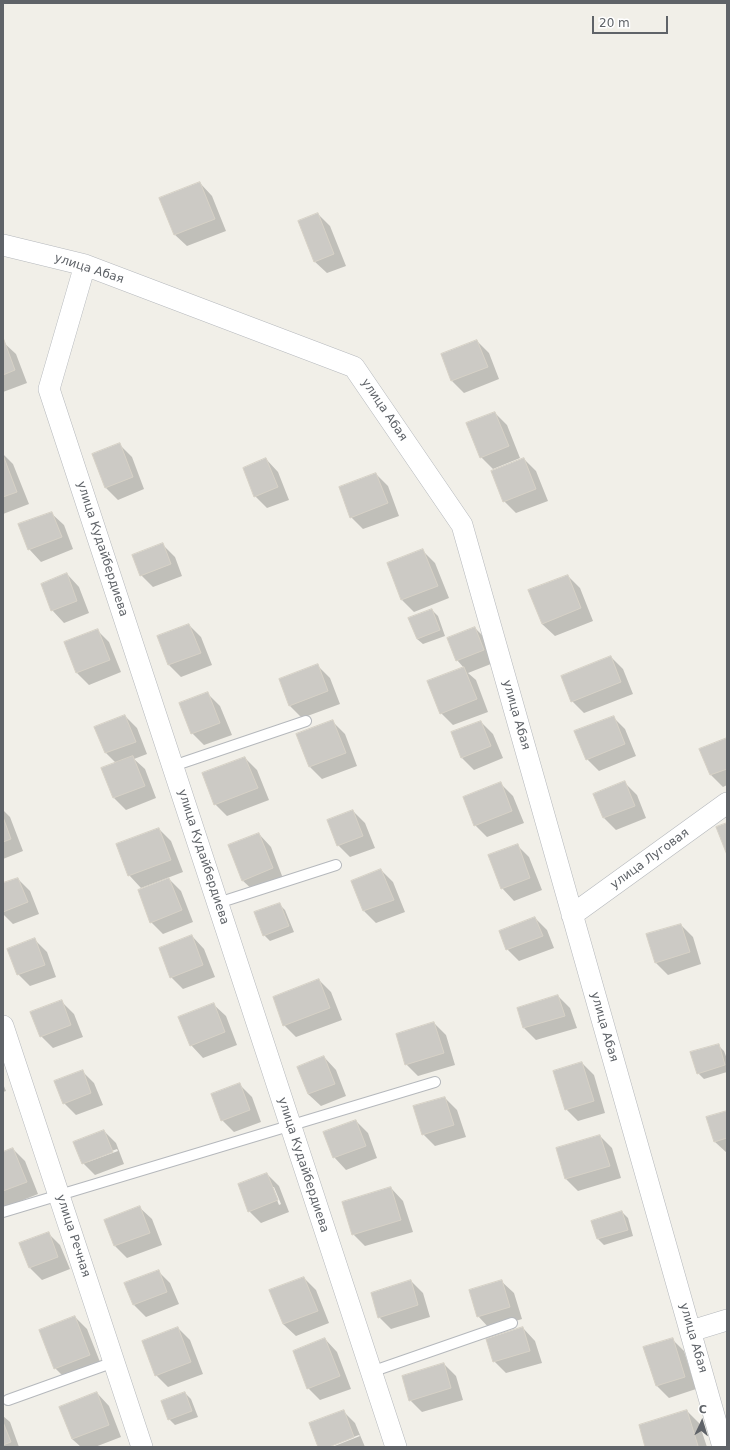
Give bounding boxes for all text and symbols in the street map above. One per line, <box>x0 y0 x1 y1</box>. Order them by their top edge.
scale bar <box>594 8 670 34</box>
text: 20 m <box>599 16 630 30</box>
street label: улица Абая <box>52 251 126 287</box>
street label: улица Абая <box>358 376 410 444</box>
street label: улица Кудайбердиева <box>73 480 131 618</box>
street label: улица Абая <box>499 678 533 752</box>
street label: улица Кудайбердиева <box>174 788 232 926</box>
street label: улица Луговая <box>608 826 692 892</box>
street label: улица Абая <box>587 990 621 1064</box>
street label: улица Кудайбердиева <box>274 1096 332 1234</box>
street label: улица Речная <box>53 1193 93 1279</box>
street label: улица Абая <box>676 1301 710 1375</box>
north arrow <box>682 1402 722 1442</box>
text: С <box>698 1403 707 1416</box>

